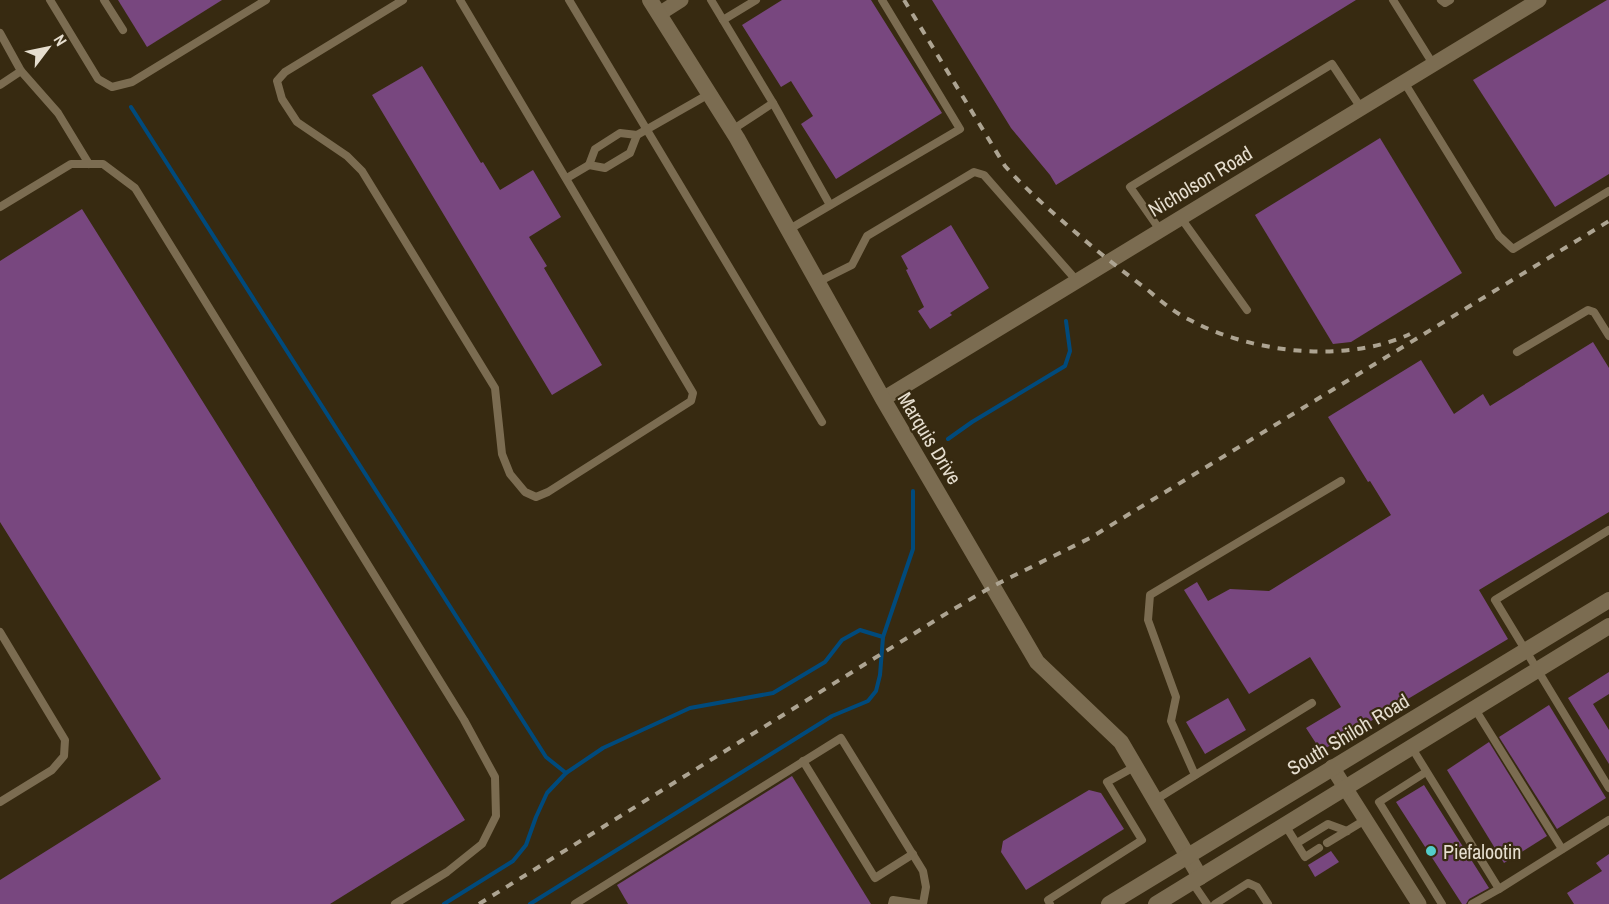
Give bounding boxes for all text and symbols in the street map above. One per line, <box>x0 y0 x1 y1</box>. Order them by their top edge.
north arrow <box>18 18 78 78</box>
text: N <box>49 30 73 50</box>
street label: Nicholson Road <box>1143 139 1257 223</box>
street label: Marquis Drive <box>892 387 968 489</box>
street label: South Shiloh Road <box>1282 687 1414 781</box>
place label: Piefalootin <box>1443 838 1521 865</box>
marker: Piefalootin <box>1424 844 1438 858</box>

